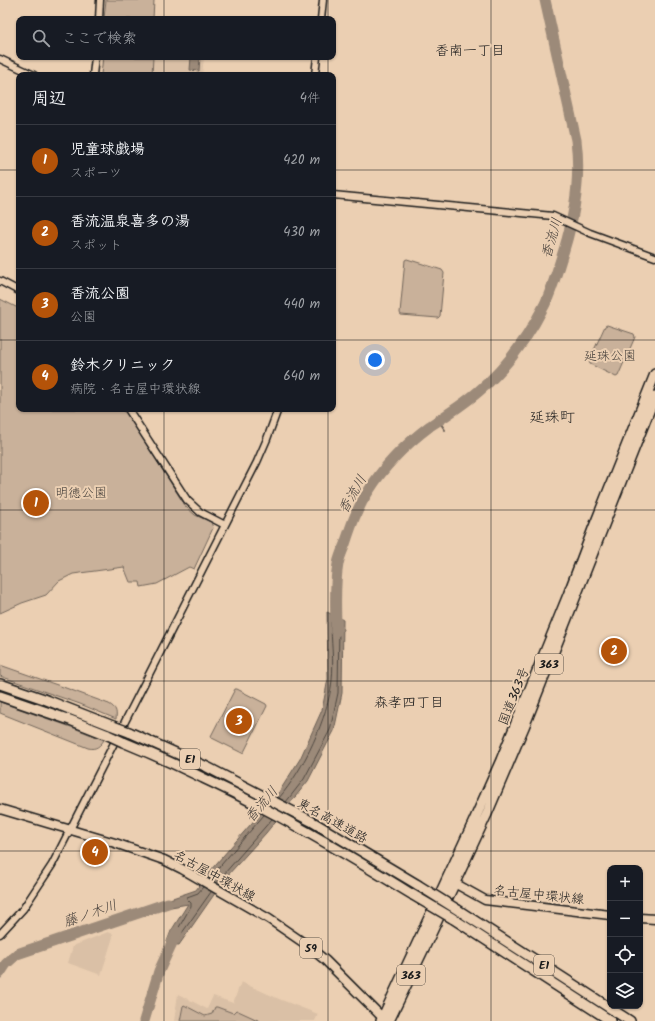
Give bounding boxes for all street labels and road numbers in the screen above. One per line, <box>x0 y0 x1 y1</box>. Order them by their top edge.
road number: 363 <box>535 654 563 674</box>
street label: 国道363号 <box>493 664 536 729</box>
road number: E1 <box>180 749 200 769</box>
street label: 東名高速道路 <box>293 793 371 849</box>
street label: 名古屋中環状線 <box>169 845 260 908</box>
street label: 名古屋中環状線 <box>492 880 586 911</box>
road number: 59 <box>300 938 322 958</box>
road number: E1 <box>534 955 554 975</box>
road number: 363 <box>397 965 425 985</box>

